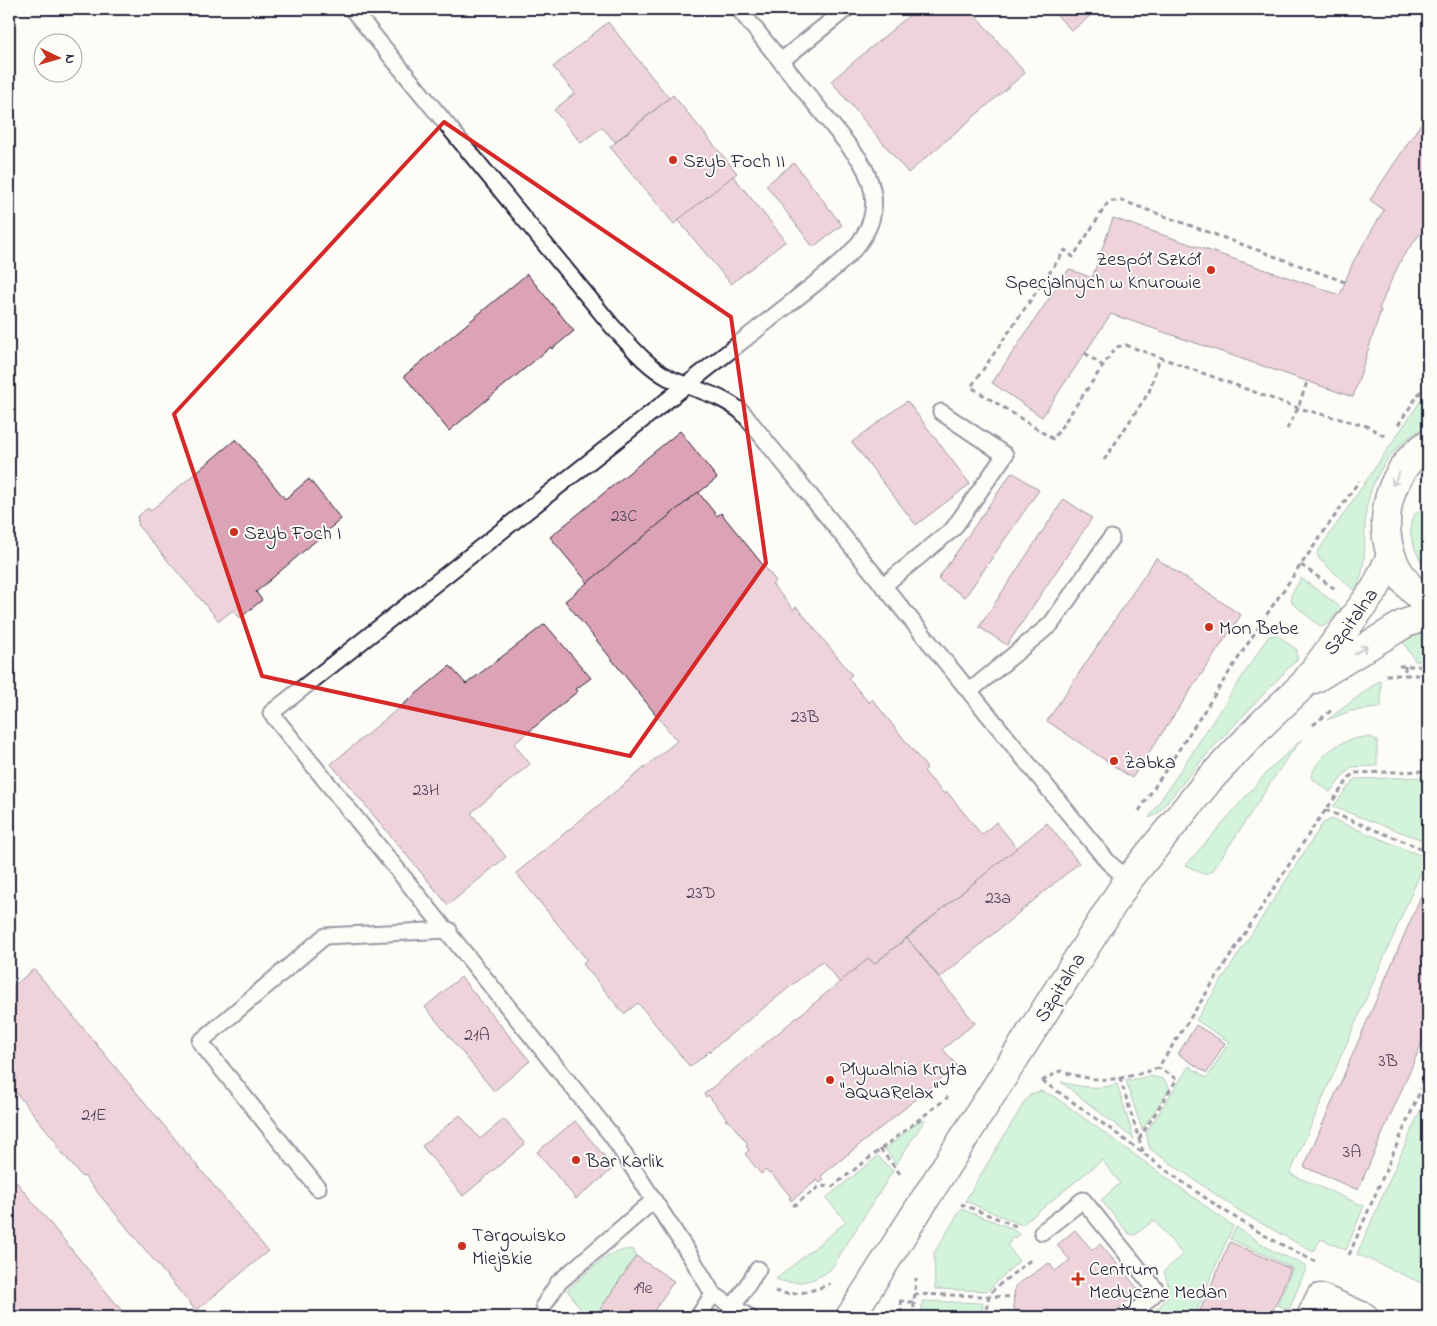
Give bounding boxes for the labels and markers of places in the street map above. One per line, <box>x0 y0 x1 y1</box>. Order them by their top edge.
place label: Szyb Foch II <box>683 148 785 177</box>
marker: Szyb Foch II <box>667 154 679 166</box>
place label: Zespół Szkół Specjalnych w Knurowie <box>1005 246 1201 298</box>
marker: Zespół Szkół Specjalnych w Knurowie <box>1205 264 1217 276</box>
place label: Szyb Foch I <box>244 520 342 549</box>
marker: Szyb Foch I <box>228 526 240 538</box>
place label: Mon Bebe <box>1219 615 1298 644</box>
marker: Mon Bebe <box>1203 621 1215 633</box>
place label: Żabka <box>1124 749 1176 778</box>
marker: Żabka <box>1108 755 1120 767</box>
place label: Pływalnia Kryta "aQuaRelax" <box>840 1056 967 1108</box>
marker: Pływalnia Kryta "aQuaRelax" <box>824 1074 836 1086</box>
place label: Bar Karlik <box>585 1148 664 1177</box>
marker: Bar Karlik <box>570 1154 582 1166</box>
place label: Targowisko Miejskie <box>472 1222 566 1274</box>
marker: Targowisko Miejskie <box>456 1240 468 1252</box>
place label: Centrum Medyczne Medan <box>1089 1256 1227 1308</box>
marker: Centrum Medyczne Medan <box>1071 1272 1085 1286</box>

